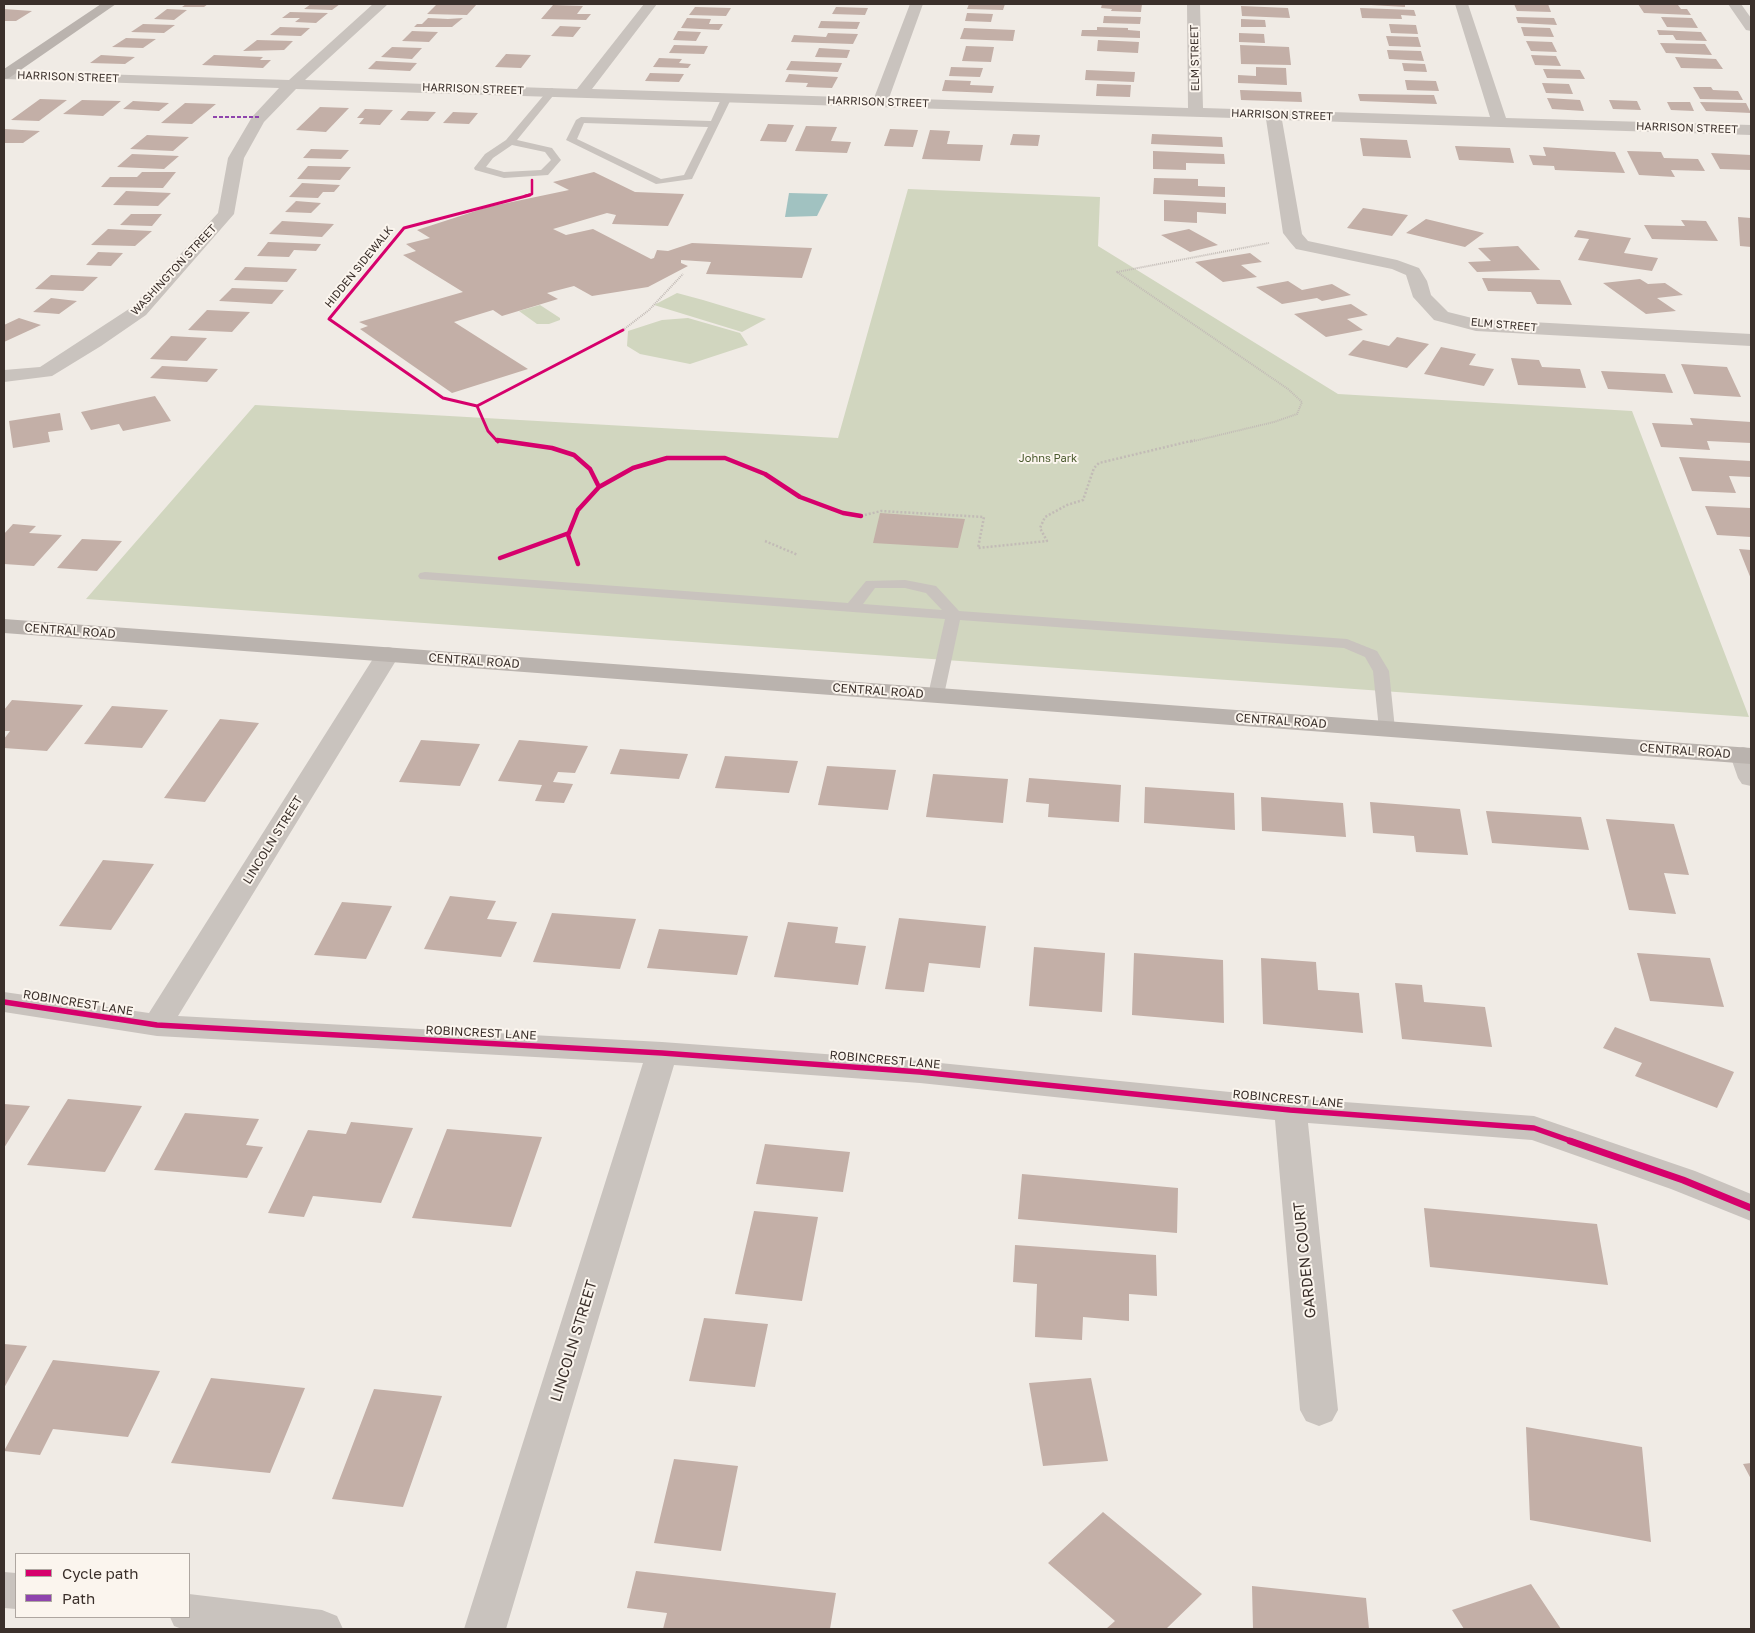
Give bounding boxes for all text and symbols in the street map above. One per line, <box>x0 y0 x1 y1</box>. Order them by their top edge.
street label: ELM STREET <box>1188 25 1202 91</box>
street label: HARRISON STREET <box>17 69 119 85</box>
street label: HARRISON STREET <box>422 81 524 97</box>
street label: HARRISON STREET <box>827 94 929 110</box>
street label: HARRISON STREET <box>1231 107 1333 123</box>
street label: HARRISON STREET <box>1636 120 1738 136</box>
street label: WASHINGTON STREET <box>128 222 220 318</box>
street label: HIDDEN SIDEWALK <box>322 224 396 310</box>
street label: ELM STREET <box>1470 316 1538 334</box>
park label: Johns Park <box>1019 452 1077 466</box>
street label: CENTRAL ROAD <box>24 621 116 641</box>
street label: CENTRAL ROAD <box>428 651 520 671</box>
street label: CENTRAL ROAD <box>832 681 924 701</box>
street label: CENTRAL ROAD <box>1235 711 1327 731</box>
street label: CENTRAL ROAD <box>1639 741 1731 761</box>
street label: LINCOLN STREET <box>240 793 306 887</box>
street label: ROBINCREST LANE <box>22 987 134 1019</box>
street label: ROBINCREST LANE <box>425 1023 537 1043</box>
street label: ROBINCREST LANE <box>829 1048 941 1072</box>
street label: ROBINCREST LANE <box>1232 1087 1344 1111</box>
street label: GARDEN COURT <box>1290 1201 1320 1319</box>
street label: LINCOLN STREET <box>547 1278 601 1404</box>
legend <box>15 1553 190 1618</box>
text: Cycle path <box>62 1564 138 1582</box>
text: Path <box>62 1589 95 1607</box>

